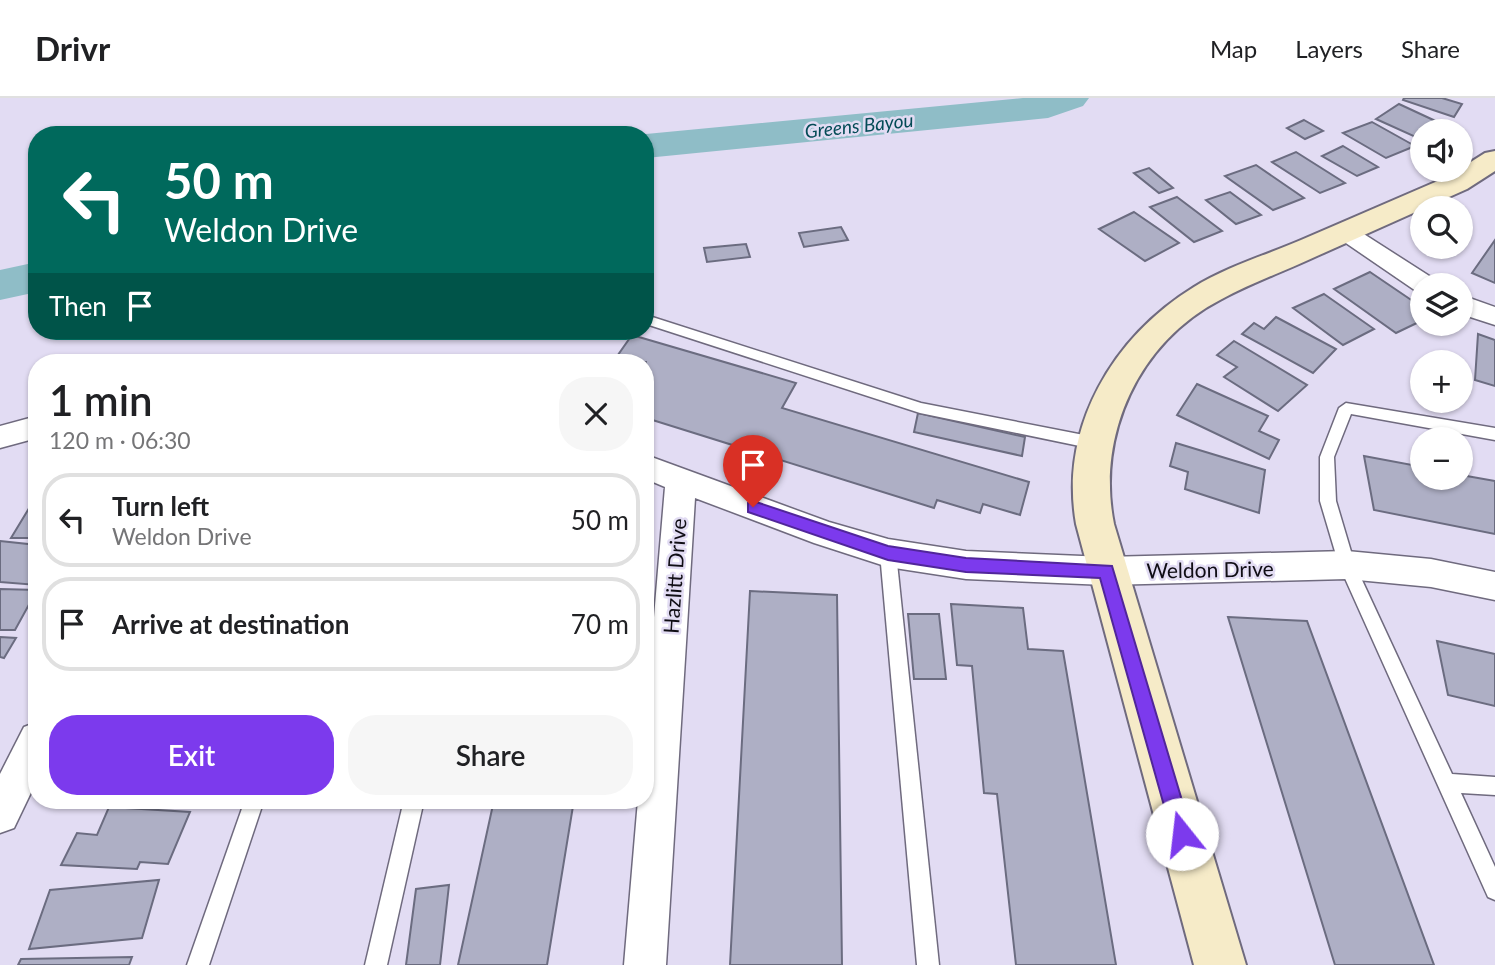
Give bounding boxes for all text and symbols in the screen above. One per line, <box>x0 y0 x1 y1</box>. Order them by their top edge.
text: Drivr <box>35 28 110 68</box>
text: Map <box>1210 34 1257 63</box>
text: Layers <box>1295 34 1363 63</box>
text: Share <box>1401 34 1460 63</box>
water label: Greens Bayou <box>804 108 914 142</box>
map controls <box>1410 119 1473 490</box>
button: sound <box>1410 119 1473 182</box>
text: 50 m <box>164 151 274 209</box>
icon: left <box>49 154 140 245</box>
button: search <box>1410 196 1473 259</box>
text: Weldon Drive <box>164 210 358 249</box>
button: layers <box>1410 273 1473 336</box>
icon: arrive <box>121 287 159 325</box>
text: Then <box>49 290 107 322</box>
button: + <box>1410 350 1473 413</box>
text: 1 min <box>49 375 153 425</box>
button: close <box>559 377 633 451</box>
text: 120 m · 06:30 <box>49 426 191 454</box>
button: − <box>1410 427 1473 490</box>
pin <box>723 435 783 507</box>
icon: arrive <box>734 446 772 484</box>
text: Turn left <box>112 490 209 522</box>
icon: left <box>53 501 91 539</box>
text: 50 m <box>571 504 629 536</box>
street label: Hazlitt Drive <box>658 518 690 634</box>
text: Weldon Drive <box>112 522 252 550</box>
street label: Weldon Drive <box>1146 555 1274 583</box>
icon: arrive <box>53 605 91 643</box>
text: Arrive at destination <box>112 608 349 640</box>
text: 70 m <box>571 608 629 640</box>
button: Exit <box>49 715 334 795</box>
button: Share <box>348 715 633 795</box>
position arrow <box>1145 797 1219 871</box>

